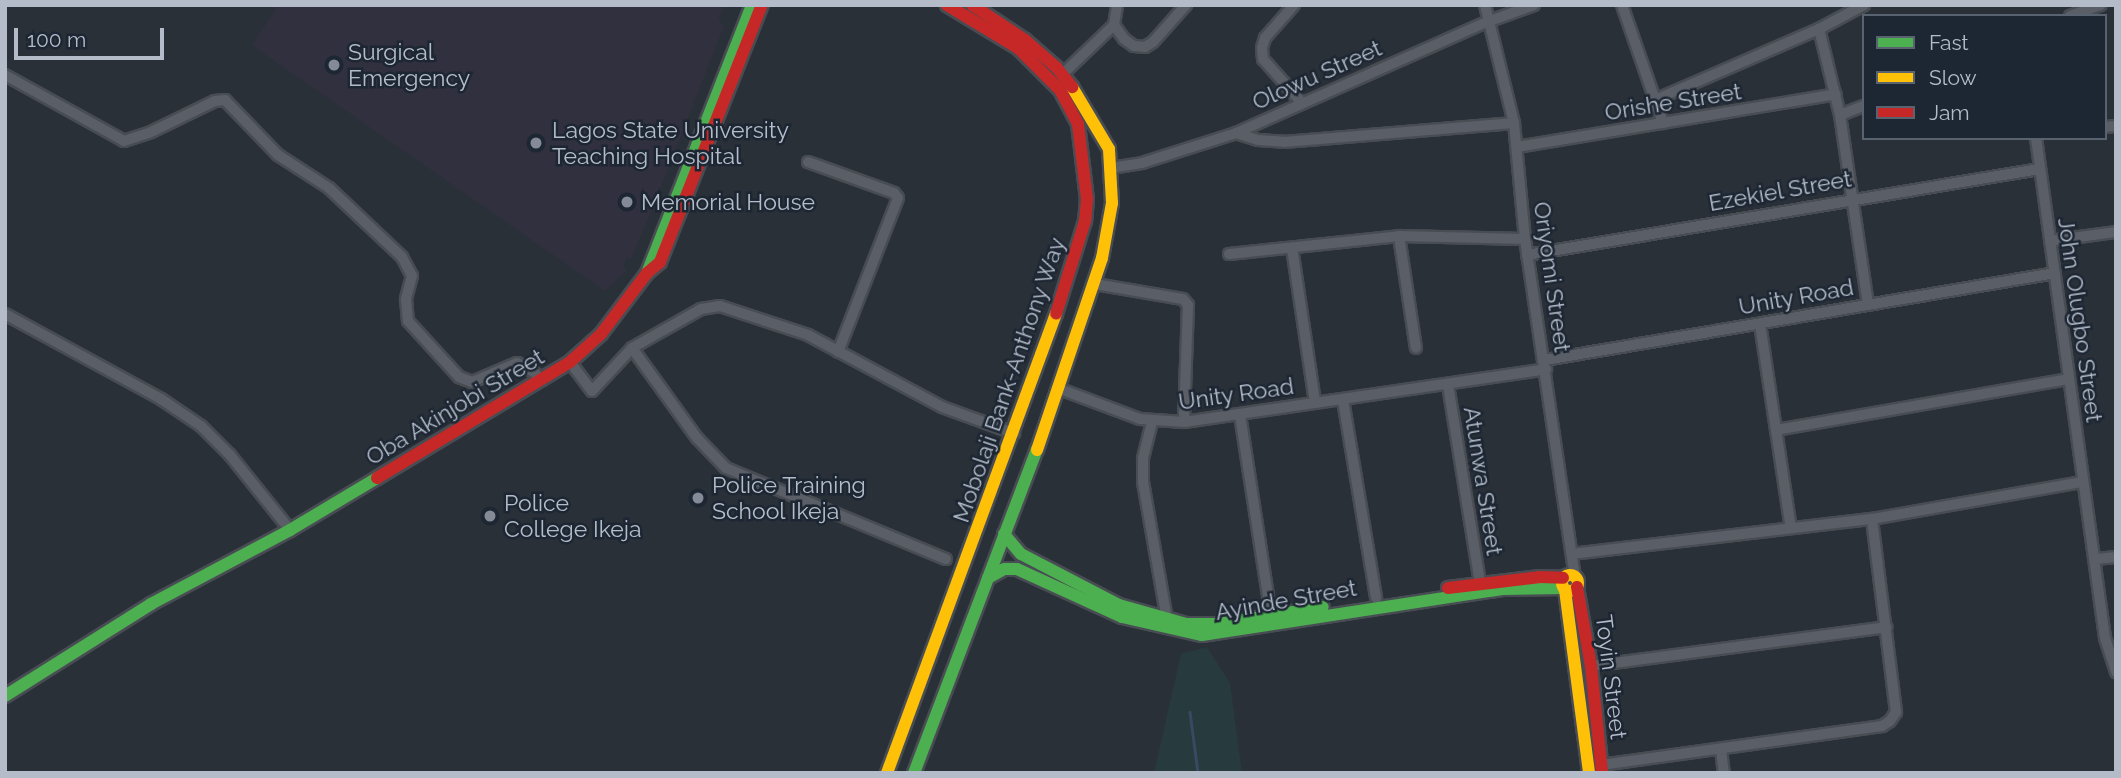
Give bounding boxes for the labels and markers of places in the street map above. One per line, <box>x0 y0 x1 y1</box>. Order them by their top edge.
place label: Surgical Emergency <box>348 38 470 92</box>
marker: Surgical Emergency <box>326 57 342 73</box>
place label: Lagos State University Teaching Hospital <box>552 116 789 170</box>
marker: Lagos State University Teaching Hospital <box>526 133 546 153</box>
place label: Memorial House <box>641 188 816 216</box>
marker: Memorial House <box>619 194 635 210</box>
place label: Police Training School Ikeja <box>712 471 867 525</box>
place label: Police College Ikeja <box>504 489 642 543</box>
marker: Police Training School Ikeja <box>690 490 706 506</box>
marker: Police College Ikeja <box>482 508 498 524</box>

